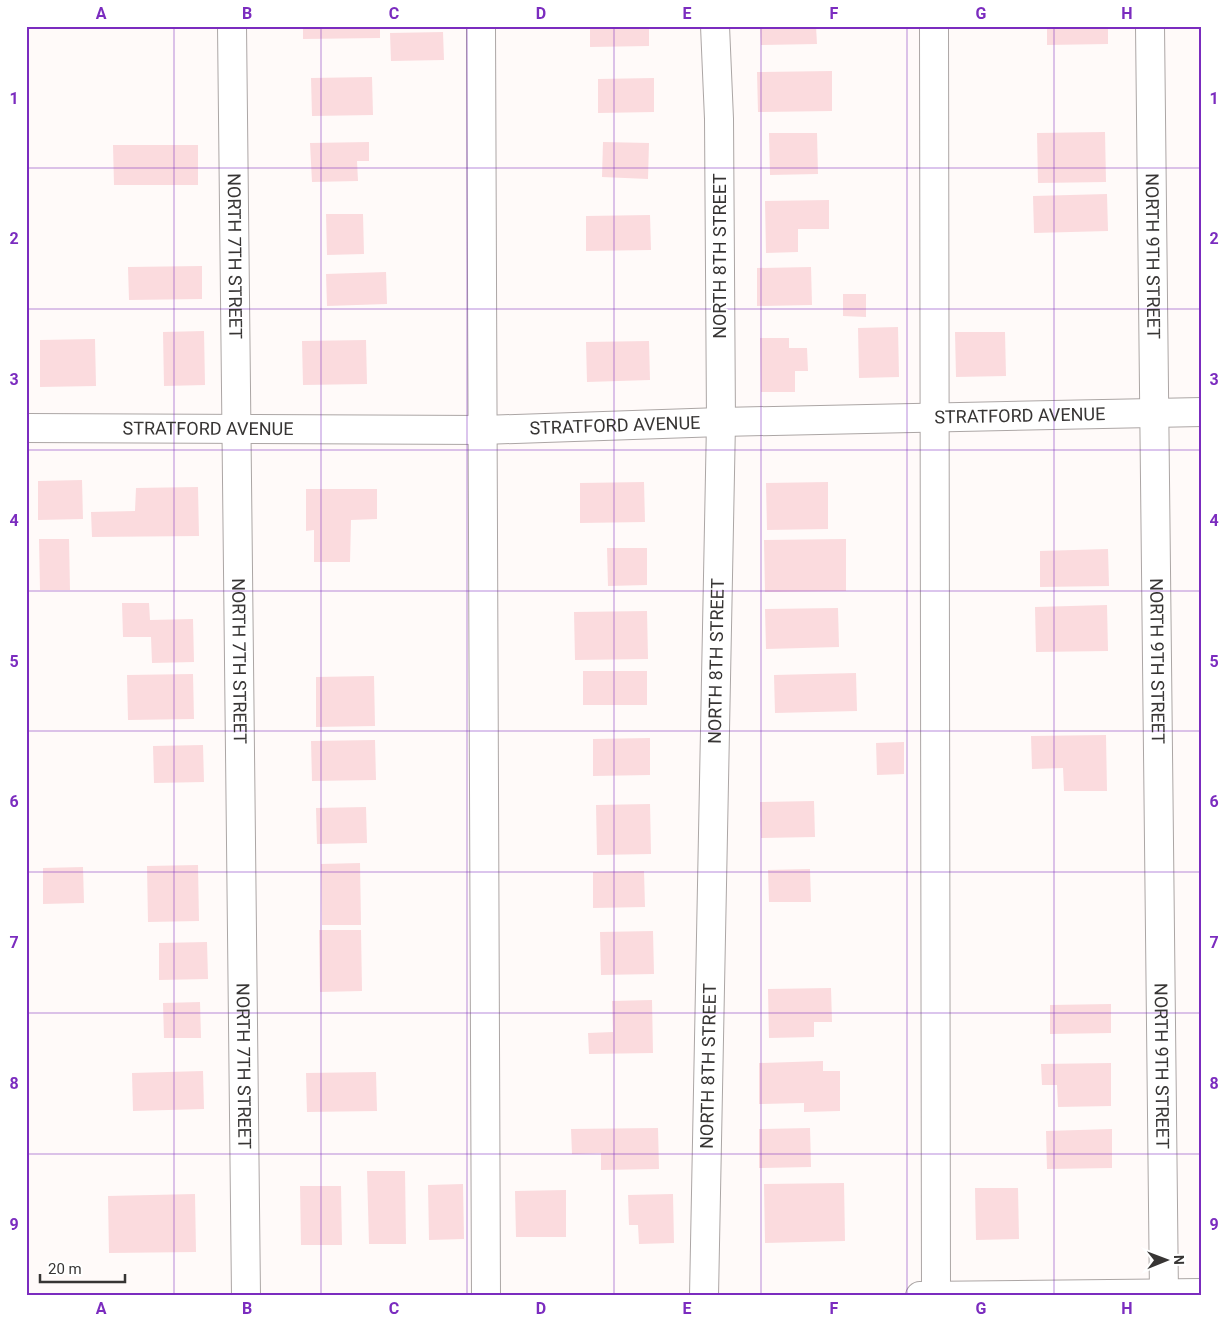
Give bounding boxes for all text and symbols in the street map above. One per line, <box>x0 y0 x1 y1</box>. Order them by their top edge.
text: A <box>96 4 107 23</box>
text: B <box>242 4 252 23</box>
text: C <box>389 4 399 23</box>
text: D <box>536 4 546 23</box>
text: E <box>683 4 692 23</box>
text: F <box>830 4 839 23</box>
text: G <box>976 4 987 23</box>
text: H <box>1121 4 1133 23</box>
text: 1 <box>9 89 19 108</box>
text: 1 <box>1209 89 1219 108</box>
street label: NORTH 7TH STREET <box>224 173 246 339</box>
street label: NORTH 8TH STREET <box>709 173 730 339</box>
street label: NORTH 9TH STREET <box>1142 173 1164 339</box>
text: 2 <box>9 229 19 248</box>
text: 2 <box>1209 229 1219 248</box>
text: 3 <box>9 370 19 389</box>
text: 3 <box>1209 370 1219 389</box>
street label: STRATFORD AVENUE <box>934 403 1106 428</box>
street label: STRATFORD AVENUE <box>529 412 701 438</box>
street label: STRATFORD AVENUE <box>122 417 294 439</box>
text: 4 <box>9 511 19 530</box>
text: 4 <box>1209 511 1219 530</box>
street label: NORTH 7TH STREET <box>228 578 251 744</box>
street label: NORTH 8TH STREET <box>704 578 728 744</box>
street label: NORTH 9TH STREET <box>1146 578 1169 744</box>
text: 5 <box>9 652 19 671</box>
text: 5 <box>1209 652 1219 671</box>
text: 6 <box>9 792 19 811</box>
text: 6 <box>1209 792 1219 811</box>
text: 7 <box>9 933 19 952</box>
text: 7 <box>1209 933 1219 952</box>
street label: NORTH 7TH STREET <box>233 983 255 1149</box>
street label: NORTH 8TH STREET <box>696 983 720 1149</box>
street label: NORTH 9TH STREET <box>1151 983 1173 1149</box>
text: 8 <box>9 1074 19 1093</box>
text: 8 <box>1209 1074 1219 1093</box>
text: 9 <box>9 1215 19 1234</box>
text: 9 <box>1209 1215 1219 1234</box>
north arrow <box>1140 1234 1190 1284</box>
scale bar <box>40 1252 125 1284</box>
text: N <box>1171 1255 1187 1265</box>
text: 20 m <box>48 1260 82 1278</box>
text: A <box>96 1299 107 1318</box>
text: B <box>242 1299 252 1318</box>
text: C <box>389 1299 399 1318</box>
text: D <box>536 1299 546 1318</box>
text: E <box>683 1299 692 1318</box>
text: F <box>830 1299 839 1318</box>
text: G <box>976 1299 987 1318</box>
text: H <box>1121 1299 1133 1318</box>

